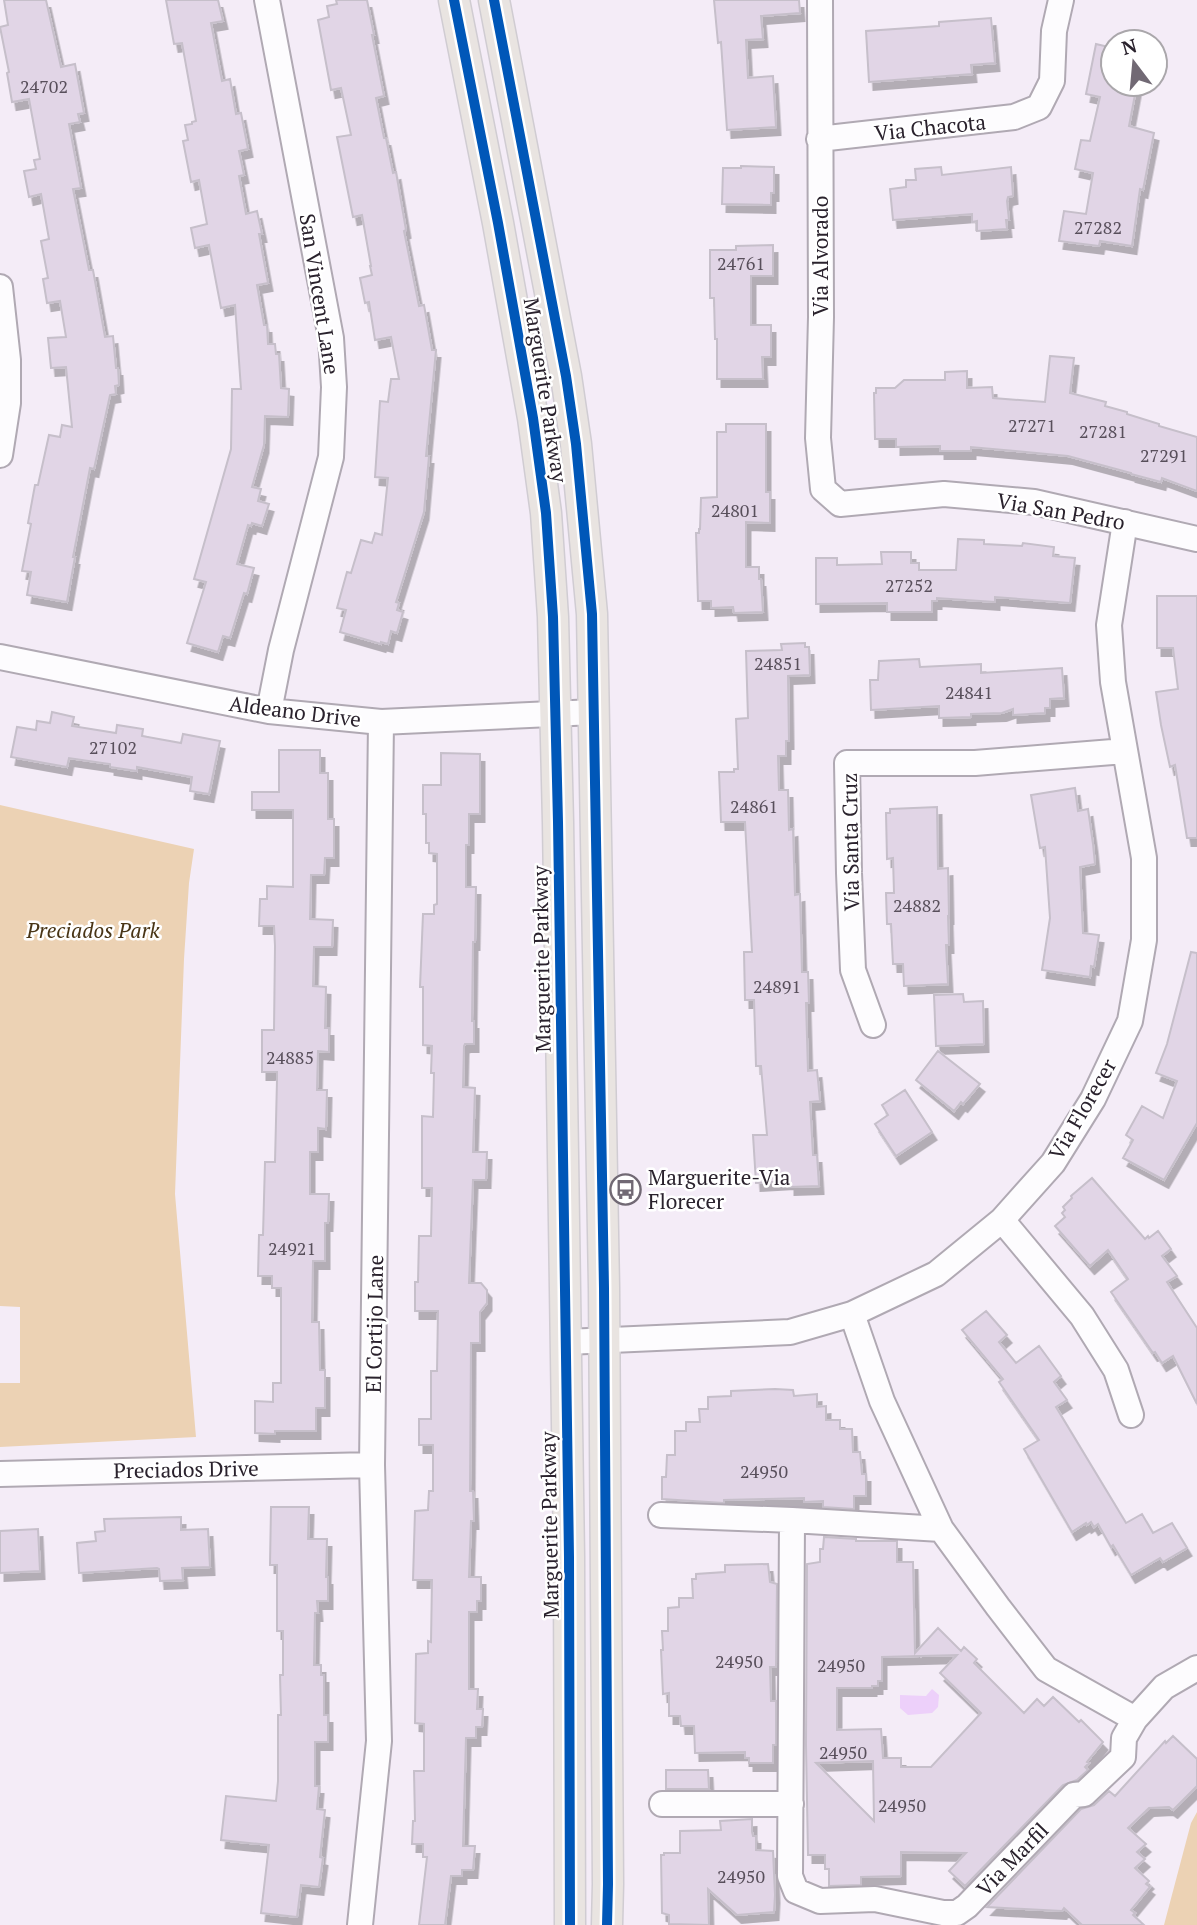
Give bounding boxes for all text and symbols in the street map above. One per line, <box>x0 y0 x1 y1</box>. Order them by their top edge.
north arrow <box>1099 28 1169 98</box>
text: N <box>1119 32 1140 60</box>
house number: 24702 <box>20 74 68 98</box>
street label: Via Chacota <box>873 107 988 147</box>
street label: Via Alvorado <box>806 196 834 316</box>
street label: San Vincent Lane <box>293 212 347 376</box>
house number: 27282 <box>1074 215 1122 239</box>
house number: 24761 <box>717 251 765 275</box>
street label: Marguerite Parkway <box>518 296 575 485</box>
house number: 27271 <box>1008 413 1056 437</box>
house number: 27281 <box>1079 419 1127 443</box>
house number: 27291 <box>1140 443 1188 467</box>
street label: Via San Pedro <box>995 486 1127 536</box>
house number: 24801 <box>711 498 759 522</box>
house number: 27252 <box>885 573 933 597</box>
house number: 24851 <box>754 651 802 675</box>
house number: 24841 <box>945 680 993 704</box>
street label: Aldeano Drive <box>227 689 363 733</box>
house number: 27102 <box>89 735 137 759</box>
street label: Via Santa Cruz <box>835 773 865 911</box>
house number: 24861 <box>730 794 778 818</box>
street label: Marguerite Parkway <box>525 865 557 1053</box>
house number: 24882 <box>893 893 941 917</box>
park label: Preciados Park <box>25 916 161 944</box>
house number: 24891 <box>753 974 801 998</box>
house number: 24885 <box>266 1045 314 1069</box>
street label: Via Florecer <box>1042 1053 1122 1165</box>
place label: Marguerite-Via Florecer <box>648 1163 791 1215</box>
bus stop icon: Marguerite-Via Florecer <box>608 1172 642 1206</box>
house number: 24921 <box>268 1236 316 1260</box>
street label: El Cortijo Lane <box>359 1255 389 1393</box>
street label: Marguerite Parkway <box>533 1431 565 1619</box>
street label: Preciados Drive <box>113 1454 259 1484</box>
house number: 24950 <box>740 1459 788 1483</box>
house number: 24950 <box>715 1649 763 1673</box>
house number: 24950 <box>817 1653 865 1677</box>
house number: 24950 <box>819 1740 867 1764</box>
house number: 24950 <box>878 1793 926 1817</box>
street label: Via Marfil <box>970 1816 1054 1902</box>
house number: 24950 <box>717 1864 765 1888</box>

